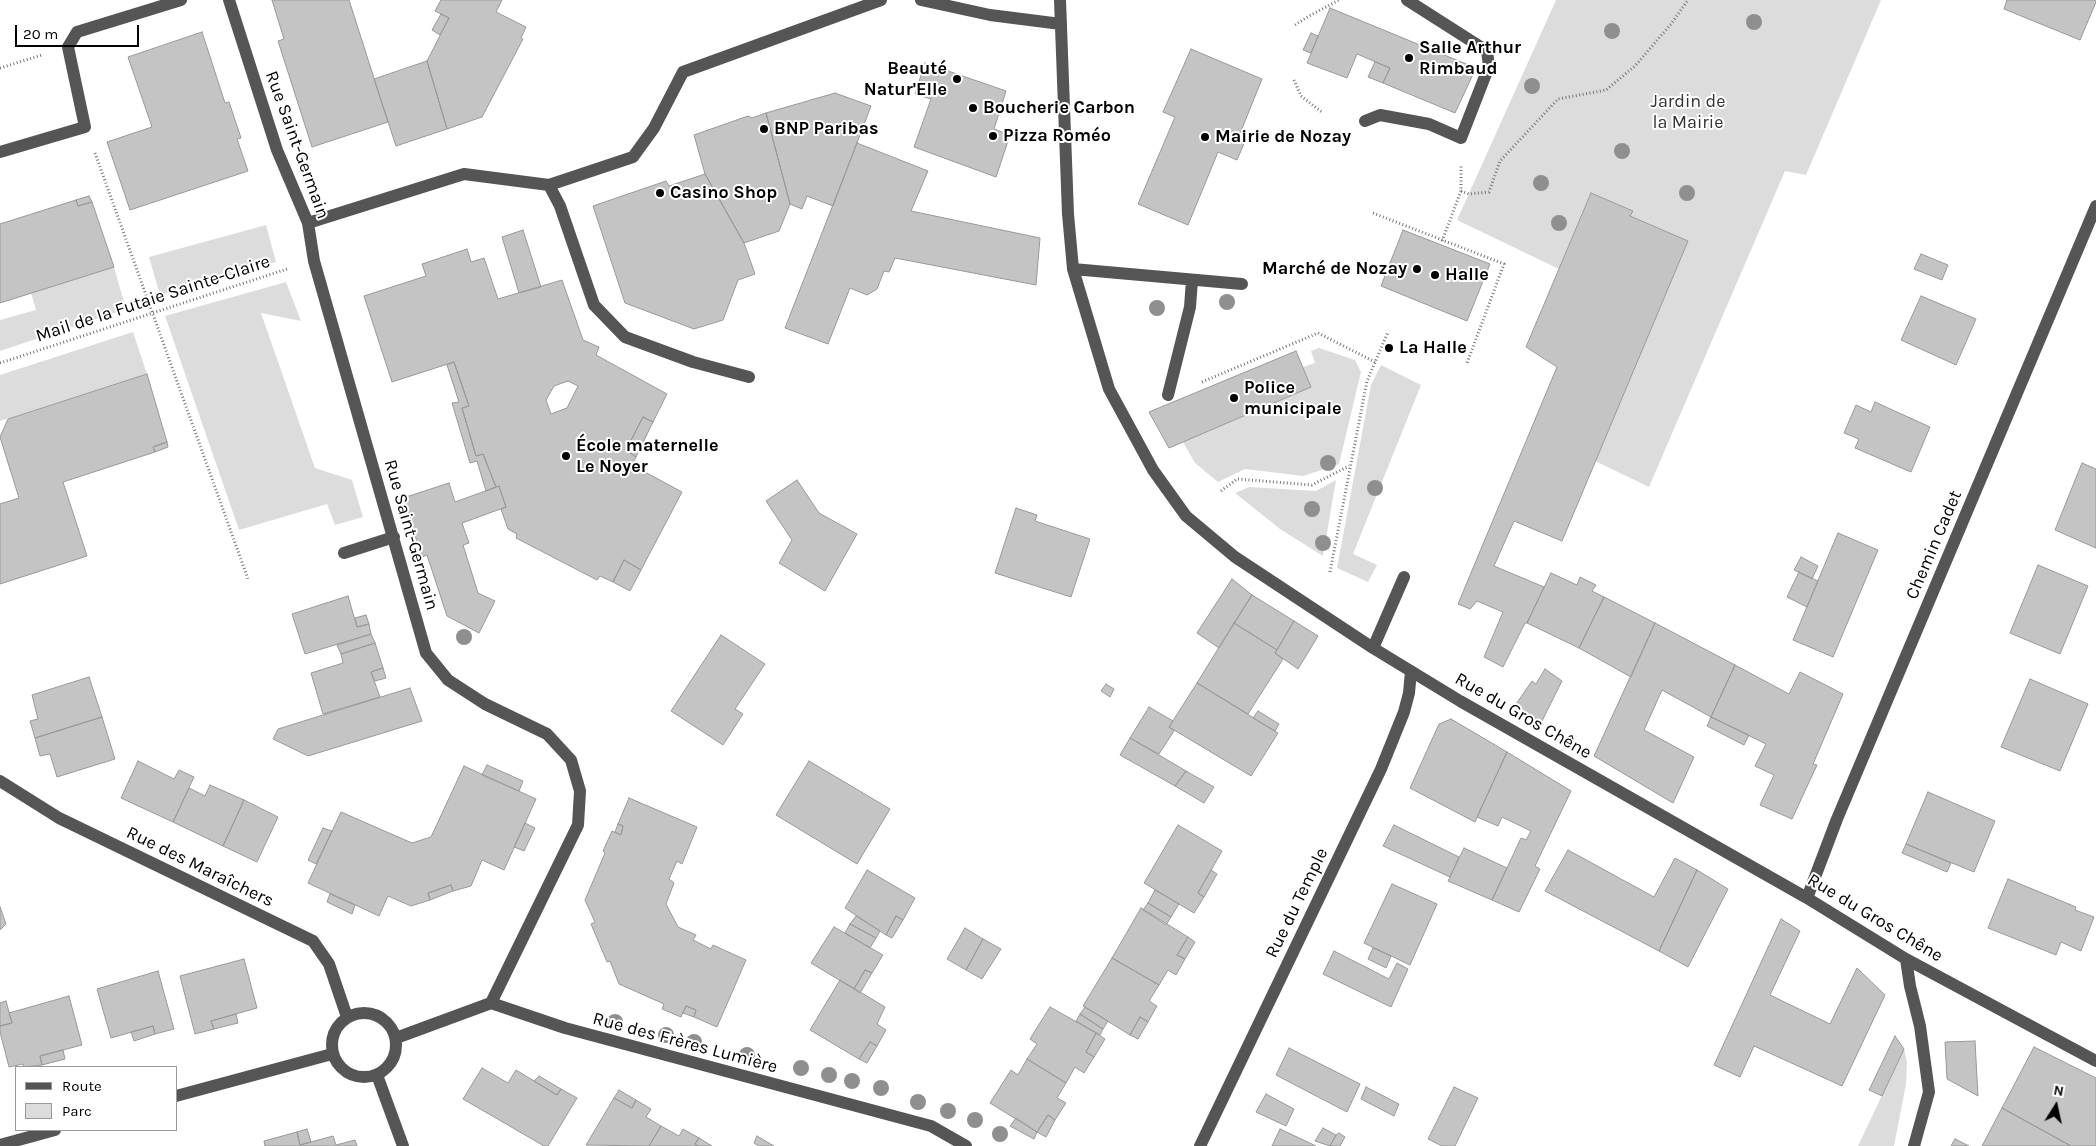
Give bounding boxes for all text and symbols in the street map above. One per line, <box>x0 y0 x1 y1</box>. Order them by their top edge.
scale bar <box>18 15 141 47</box>
text: 20 m <box>23 25 58 43</box>
place label: Salle Arthur Rimbaud <box>1419 37 1521 80</box>
marker: Salle Arthur Rimbaud <box>1403 52 1415 64</box>
place label: Beauté Natur'Elle <box>864 58 947 100</box>
street label: Rue Saint-Germain <box>260 68 334 222</box>
marker: Beauté Natur'Elle <box>951 73 963 85</box>
park label: Jardin de la Mairie <box>1651 91 1725 134</box>
place label: Boucherie Carbon <box>983 97 1135 119</box>
marker: Boucherie Carbon <box>967 102 979 114</box>
place label: BNP Paribas <box>774 118 879 140</box>
marker: BNP Paribas <box>758 123 770 135</box>
place label: Pizza Roméo <box>1003 125 1111 147</box>
place label: Mairie de Nozay <box>1215 126 1351 148</box>
marker: Pizza Roméo <box>987 130 999 142</box>
marker: Mairie de Nozay <box>1199 131 1211 143</box>
place label: Casino Shop <box>670 182 777 204</box>
marker: Casino Shop <box>654 187 666 199</box>
street label: Mail de la Futaie Sainte-Claire <box>33 251 273 347</box>
place label: Marché de Nozay <box>1262 258 1407 280</box>
marker: Marché de Nozay <box>1411 263 1423 275</box>
place label: Halle <box>1445 264 1489 286</box>
marker: Halle <box>1429 269 1441 281</box>
place label: La Halle <box>1399 337 1467 359</box>
marker: La Halle <box>1383 342 1395 354</box>
place label: Police municipale <box>1244 377 1341 419</box>
marker: Police municipale <box>1228 392 1240 404</box>
place label: École maternelle Le Noyer <box>576 435 718 478</box>
marker: École maternelle Le Noyer <box>560 450 572 462</box>
street label: Rue Saint-Germain <box>379 457 443 613</box>
street label: Chemin Cadet <box>1901 487 1967 603</box>
street label: Rue du Gros Chêne <box>1451 668 1595 764</box>
street label: Rue des Maraîchers <box>123 822 277 912</box>
street label: Rue du Temple <box>1261 844 1333 962</box>
street label: Rue du Gros Chêne <box>1803 869 1947 967</box>
street label: Rue des Frères Lumière <box>590 1008 780 1078</box>
legend <box>15 1066 178 1131</box>
text: Route <box>62 1077 102 1095</box>
north arrow <box>2031 1081 2081 1131</box>
text: N <box>2052 1081 2065 1100</box>
text: Parc <box>62 1102 92 1120</box>

